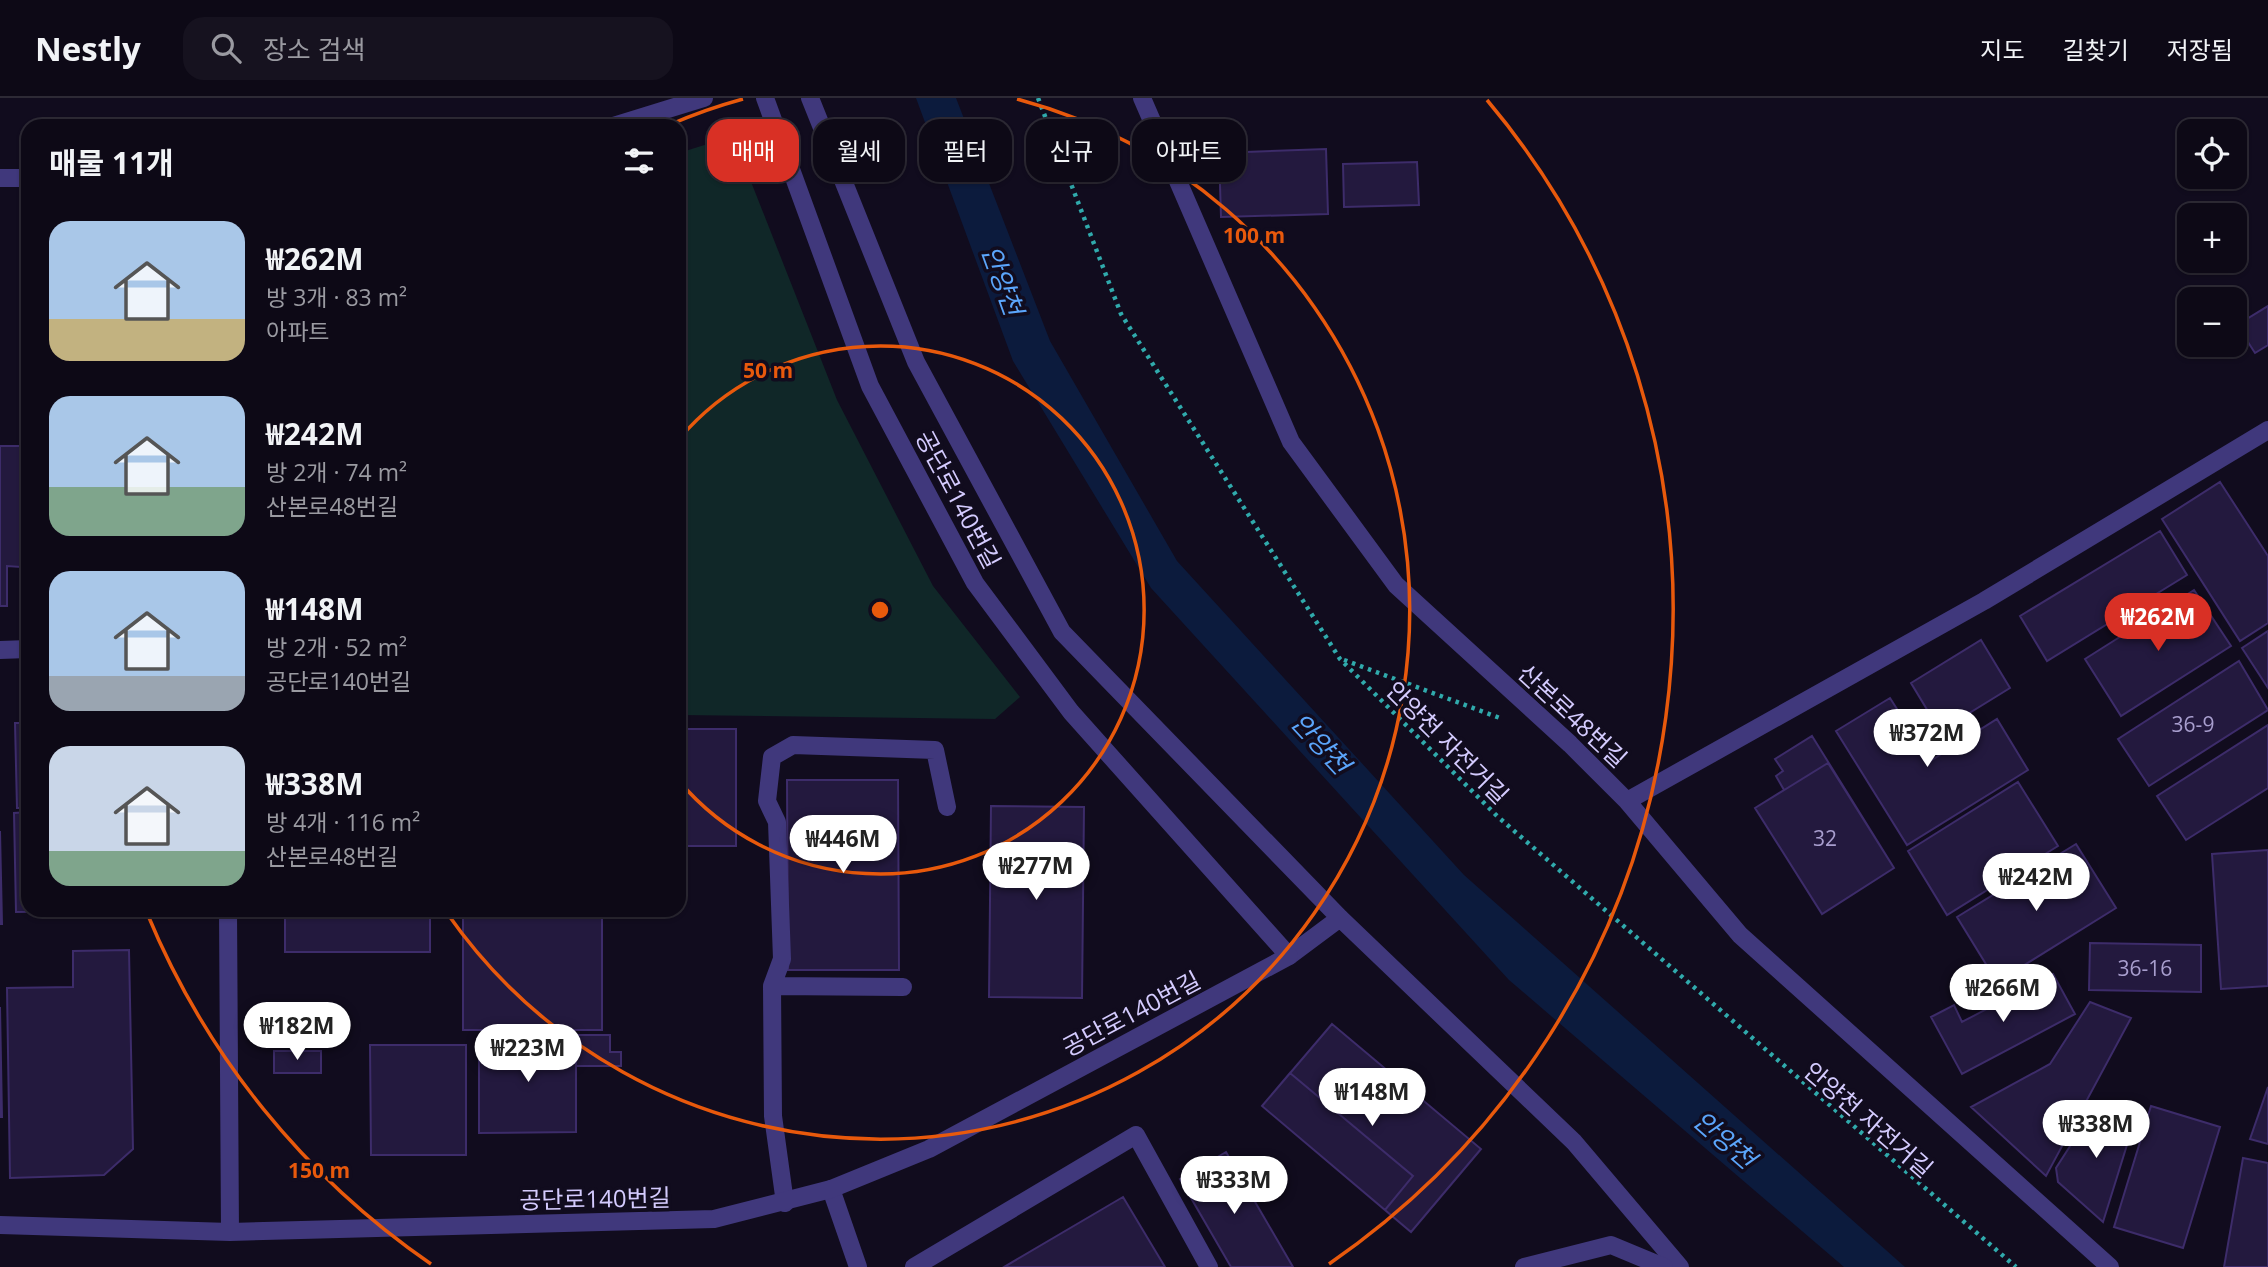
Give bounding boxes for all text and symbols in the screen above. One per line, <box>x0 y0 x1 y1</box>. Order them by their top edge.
search box <box>183 17 673 80</box>
text: Nestly <box>35 26 141 71</box>
icon: search <box>207 29 245 67</box>
text: 장소 검색 <box>263 31 365 67</box>
text: 지도 <box>1980 33 2025 66</box>
text: 길찾기 <box>2063 33 2129 66</box>
text: 저장됨 <box>2167 33 2233 66</box>
chip: 매매 <box>707 119 799 182</box>
chip: 월세 <box>813 119 905 182</box>
chip: 필터 <box>919 119 1012 182</box>
chip: 신규 <box>1026 119 1118 182</box>
chip: 아파트 <box>1132 119 1246 182</box>
map controls <box>2177 119 2247 357</box>
button: locate <box>2177 119 2247 189</box>
text: 매물 11개 <box>49 142 174 183</box>
icon: filters <box>620 142 658 180</box>
button: + <box>2177 203 2247 273</box>
text: 100 m <box>1223 221 1285 249</box>
text: ₩262M <box>266 238 363 279</box>
water label: 안양천 <box>974 240 1033 323</box>
icon: home <box>105 249 189 333</box>
text: 방 3개 · 83 m² <box>266 281 407 313</box>
button: − <box>2177 287 2247 357</box>
text: 아파트 <box>266 315 329 347</box>
text: 50 m <box>743 356 793 384</box>
text: ₩242M <box>266 413 363 454</box>
icon: home <box>105 424 189 508</box>
street label: 공단로140번길 <box>909 424 1009 574</box>
text: 방 2개 · 74 m² <box>266 456 407 488</box>
text: 산본로48번길 <box>266 490 398 522</box>
text: ₩148M <box>266 588 363 629</box>
pin: ₩262M <box>2109 594 2207 653</box>
centre of rings <box>868 598 892 622</box>
icon: home <box>105 599 189 683</box>
text: ₩262M <box>2121 600 2195 632</box>
text: 방 2개 · 52 m² <box>266 631 407 663</box>
street label: 산본로48번길 <box>1511 656 1635 774</box>
text: 공단로140번길 <box>266 665 411 697</box>
street label: 안양천 자전거길 <box>1379 673 1517 811</box>
water label: 안양천 <box>1283 704 1361 784</box>
pin: ₩372M <box>1878 710 1976 769</box>
house number: 36-9 <box>2172 710 2214 738</box>
text: ₩372M <box>1890 716 1964 748</box>
text: ₩338M <box>266 763 363 804</box>
icon: home <box>105 774 189 858</box>
text: 방 4개 · 116 m² <box>266 806 420 838</box>
pin: ₩446M <box>794 816 892 875</box>
text: ₩446M <box>806 822 880 854</box>
house number: 32 <box>1813 824 1837 852</box>
text: 산본로48번길 <box>266 840 398 872</box>
pin: ₩277M <box>987 842 1085 902</box>
text: ₩277M <box>999 849 1073 881</box>
pin: ₩242M <box>1987 854 2085 913</box>
text: ₩242M <box>1999 860 2073 892</box>
house number: 36-16 <box>2118 954 2172 982</box>
street label: 공단로140번길 <box>1056 963 1206 1063</box>
pin: ₩266M <box>1954 964 2052 1024</box>
text: ₩266M <box>1966 971 2040 1003</box>
pin: ₩182M <box>248 1002 346 1062</box>
text: ₩182M <box>260 1009 334 1041</box>
pin: ₩223M <box>479 1024 577 1084</box>
text: ₩223M <box>491 1031 565 1063</box>
street label: 안양천 자전거길 <box>1797 1054 1941 1184</box>
pin: ₩148M <box>1323 1068 1421 1128</box>
text: ₩148M <box>1335 1075 1409 1107</box>
pin: ₩338M <box>2047 1100 2145 1160</box>
water label: 안양천 <box>1686 1102 1766 1178</box>
text: ₩338M <box>2059 1107 2133 1139</box>
text: 150 m <box>288 1156 350 1184</box>
pin: ₩333M <box>1185 1156 1283 1216</box>
text: ₩333M <box>1197 1163 1271 1195</box>
street label: 공단로140번길 <box>519 1180 671 1216</box>

